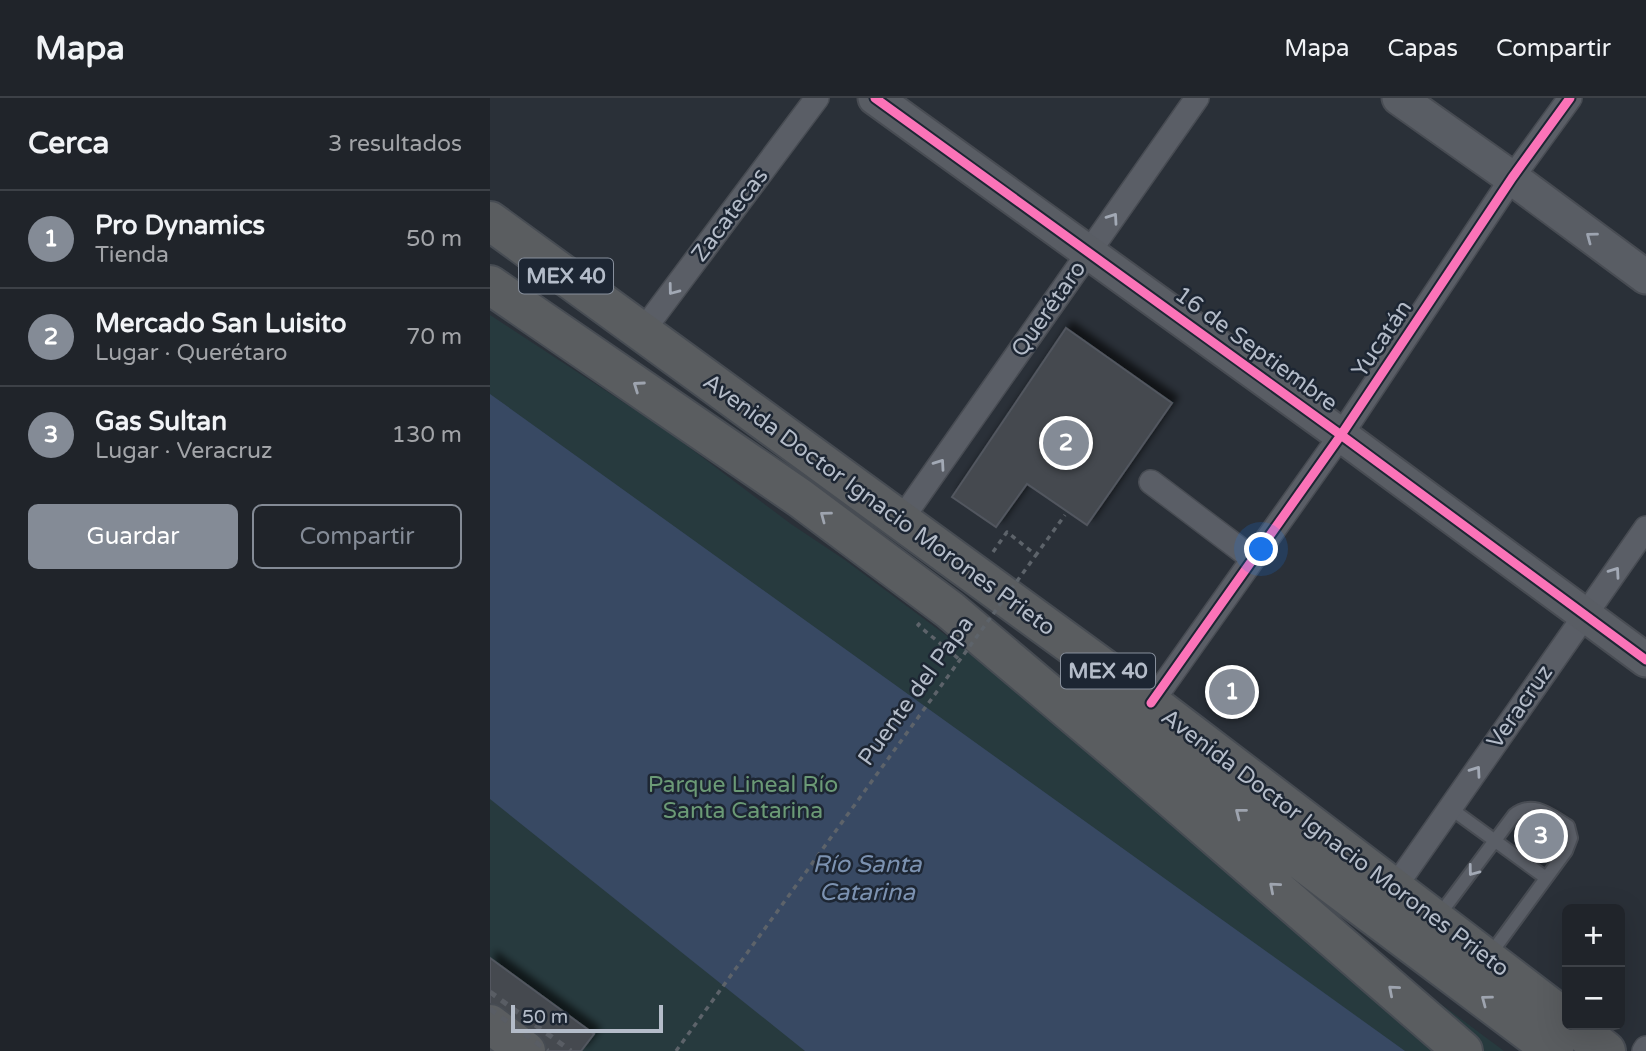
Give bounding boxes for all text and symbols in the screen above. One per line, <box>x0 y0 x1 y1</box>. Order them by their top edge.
text: Mapa <box>35 29 125 68</box>
text: Mapa <box>1284 34 1350 63</box>
text: Capas <box>1388 34 1458 63</box>
text: Compartir <box>1496 34 1611 63</box>
text: Cerca <box>28 125 109 162</box>
text: 3 resultados <box>328 130 462 158</box>
street label: Zacatecas <box>686 162 774 268</box>
text: Pro Dynamics <box>95 210 265 241</box>
one-way arrow <box>1105 213 1117 226</box>
text: 1 <box>44 225 58 253</box>
text: 50 m <box>406 225 462 253</box>
one-way arrow <box>1586 232 1599 245</box>
text: Tienda <box>95 241 169 269</box>
street label: Querétaro <box>1006 255 1092 363</box>
road number: MEX 40 <box>519 258 613 294</box>
street label: 16 de Septiembre <box>1169 280 1343 418</box>
one-way arrow <box>669 282 682 295</box>
street label: Yucatán <box>1346 295 1418 383</box>
text: Mercado San Luisito <box>95 308 347 339</box>
text: 2 <box>44 323 58 351</box>
text: 70 m <box>406 323 462 351</box>
text: Lugar · Querétaro <box>95 339 288 367</box>
street label: Avenida Doctor Ignacio Morones Prieto <box>697 368 1061 642</box>
one-way arrow <box>633 382 646 394</box>
text: Gas Sultan <box>95 406 227 437</box>
pin: 2 <box>1043 417 1089 469</box>
text: 3 <box>44 421 58 449</box>
text: 130 m <box>392 421 462 449</box>
text: Lugar · Veracruz <box>95 437 272 465</box>
one-way arrow <box>932 459 944 472</box>
button: Guardar <box>28 504 238 569</box>
button: Compartir <box>252 504 462 569</box>
one-way arrow <box>820 512 832 524</box>
your location <box>1244 532 1278 566</box>
one-way arrow <box>1607 567 1619 580</box>
street label: Puente del Papa <box>852 611 980 771</box>
road number: MEX 40 <box>1061 654 1155 688</box>
street label: Veracruz <box>1481 660 1559 754</box>
pin: 1 <box>1209 666 1255 718</box>
street label: Avenida Doctor Ignacio Morones Prieto <box>1155 703 1515 983</box>
one-way arrow <box>1468 766 1480 779</box>
park label: Parque Lineal Río Santa Catarina <box>648 771 838 825</box>
one-way arrow <box>1236 808 1248 821</box>
pin: 3 <box>1518 810 1564 862</box>
water label: Río Santa Catarina <box>812 850 922 907</box>
one-way arrow <box>1469 863 1481 876</box>
one-way arrow <box>1269 883 1282 895</box>
map controls <box>1562 904 1625 1030</box>
button: + <box>1562 904 1625 967</box>
button: − <box>1562 967 1625 1030</box>
one-way arrow <box>1388 986 1401 998</box>
one-way arrow <box>1481 996 1493 1009</box>
scale bar <box>511 1002 663 1034</box>
text: 50 m <box>522 1006 568 1028</box>

